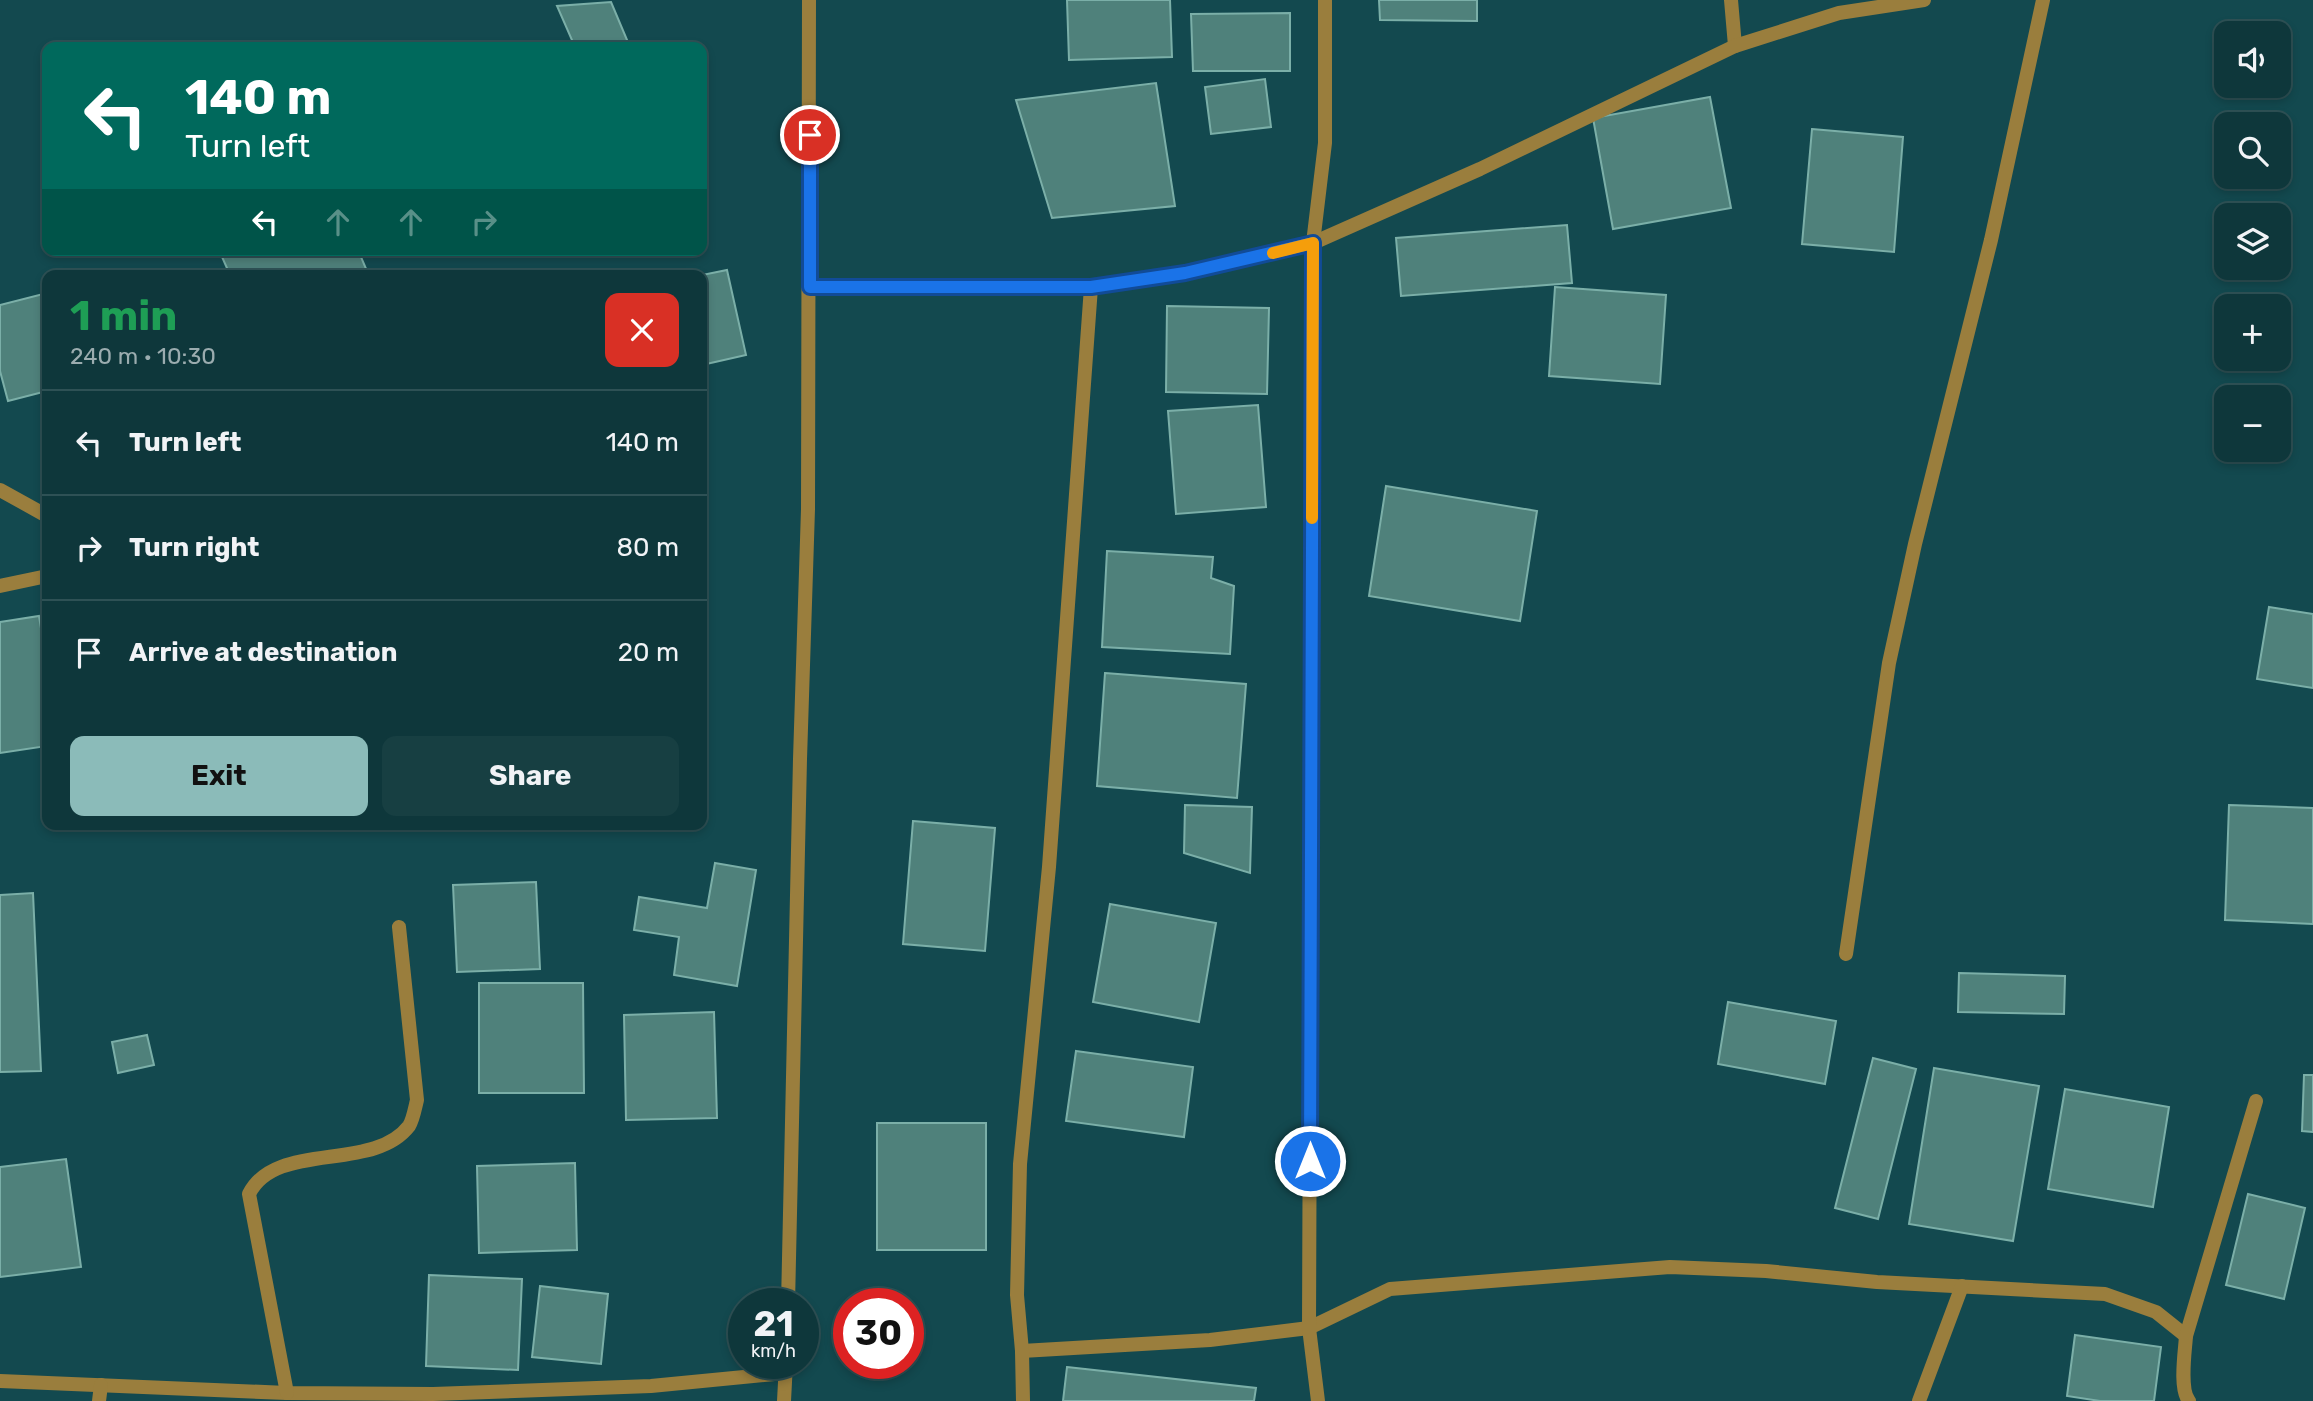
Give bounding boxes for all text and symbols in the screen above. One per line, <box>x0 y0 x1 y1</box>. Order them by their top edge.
map controls <box>2214 21 2291 462</box>
button: sound <box>2214 21 2291 98</box>
text: 140 m <box>185 68 331 126</box>
icon: left <box>70 70 161 161</box>
pin <box>780 105 840 165</box>
button: search <box>2214 112 2291 189</box>
icon: arrive <box>791 116 829 154</box>
text: Turn left <box>185 127 310 165</box>
icon: left <box>246 203 284 241</box>
icon: ahead <box>319 203 357 241</box>
icon: ahead <box>392 203 430 241</box>
icon: right <box>465 203 503 241</box>
button: layers <box>2214 203 2291 280</box>
text: 1 min <box>70 291 177 341</box>
button: close <box>605 293 679 367</box>
button: + <box>2214 294 2291 371</box>
text: 240 m · 10:30 <box>70 342 216 370</box>
button: − <box>2214 385 2291 462</box>
icon: left <box>70 424 108 462</box>
text: Turn left <box>129 427 241 458</box>
text: 140 m <box>606 427 679 458</box>
icon: right <box>70 529 108 567</box>
text: Turn right <box>129 532 259 563</box>
text: 80 m <box>616 532 679 563</box>
icon: arrive <box>70 634 108 672</box>
text: Arrive at destination <box>129 637 397 668</box>
text: 20 m <box>618 637 679 668</box>
button: Exit <box>70 736 368 816</box>
button: Share <box>382 736 679 816</box>
position arrow <box>1273 1124 1347 1198</box>
speed limit sign: 30 <box>833 1288 924 1379</box>
text: 21 <box>753 1303 794 1345</box>
text: km/h <box>751 1340 796 1362</box>

